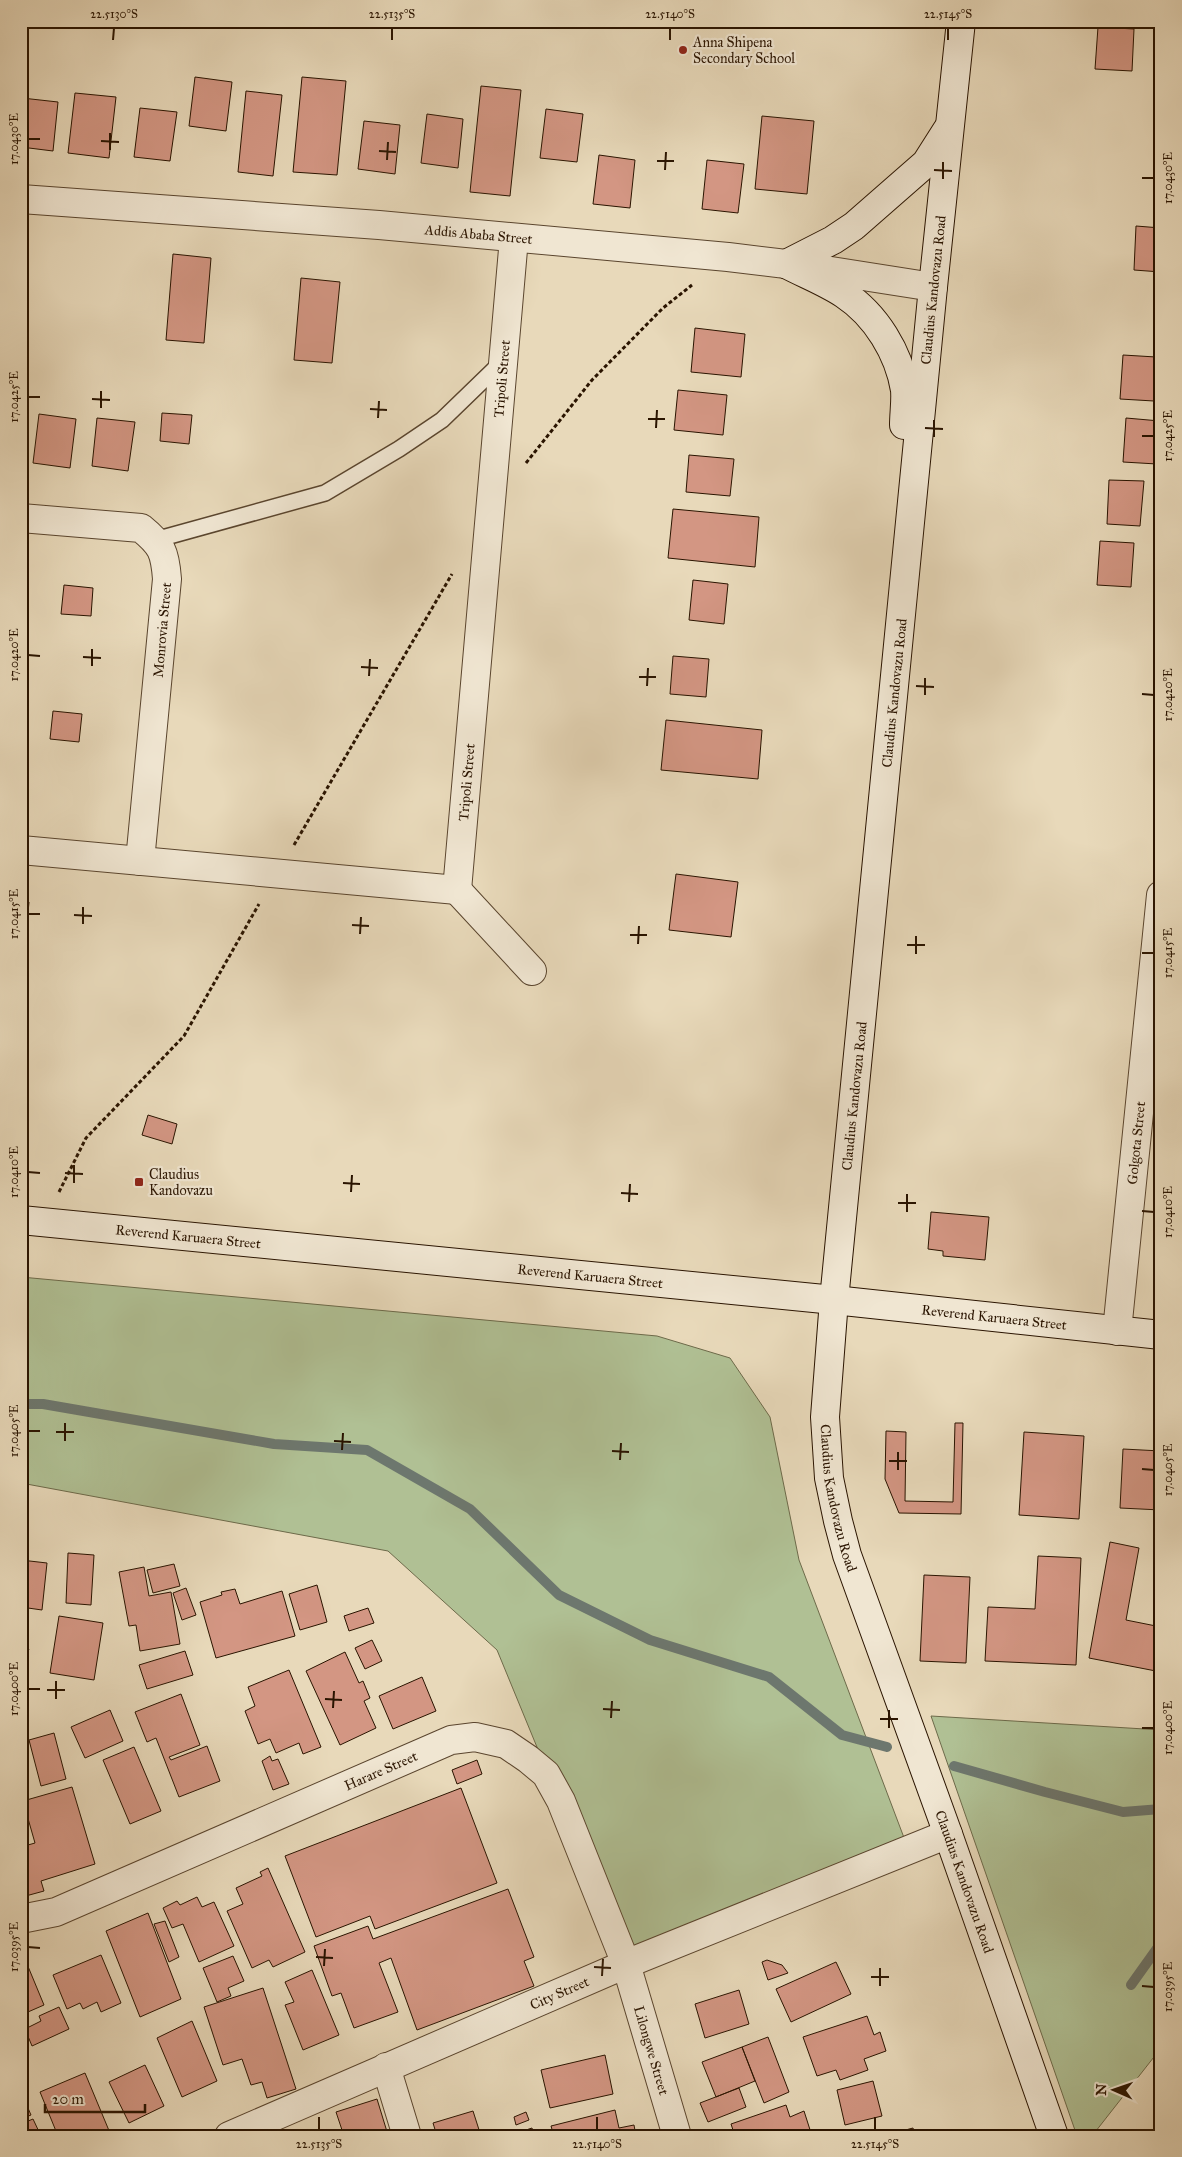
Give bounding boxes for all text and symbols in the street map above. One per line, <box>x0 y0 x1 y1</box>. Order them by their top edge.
text: 22.5130°S <box>90 7 138 21</box>
text: 22.5135°S <box>369 7 415 21</box>
text: 22.5140°S <box>645 7 695 21</box>
text: 22.5145°S <box>924 7 972 21</box>
place label: Anna Shipena Secondary School <box>692 34 795 67</box>
marker: Anna Shipena Secondary School <box>677 44 689 56</box>
text: 17.0430°E <box>7 113 21 165</box>
text: 17.0430°E <box>1161 152 1175 204</box>
street label: Claudius Kandovazu Road <box>917 215 950 366</box>
street label: Addis Ababa Street <box>423 221 533 248</box>
street label: Tripoli Street <box>490 339 514 418</box>
text: 17.0425°E <box>7 371 21 423</box>
text: 17.0425°E <box>1161 410 1175 462</box>
street label: Monrovia Street <box>150 582 175 678</box>
street label: Claudius Kandovazu Road <box>878 618 911 769</box>
text: 17.0420°E <box>7 628 21 682</box>
text: 17.0420°E <box>1161 668 1175 722</box>
street label: Tripoli Street <box>455 743 479 822</box>
text: 17.0415°E <box>7 888 21 939</box>
text: 17.0415°E <box>1161 927 1175 978</box>
street label: Claudius Kandovazu Road <box>838 1021 871 1172</box>
street label: Golgota Street <box>1124 1101 1149 1185</box>
text: 17.0410°E <box>7 1146 21 1198</box>
place label: Claudius Kandovazu <box>149 1166 214 1199</box>
marker: Claudius Kandovazu <box>133 1176 145 1188</box>
text: 17.0410°E <box>1161 1186 1175 1238</box>
street label: Reverend Karuaera Street <box>115 1221 262 1253</box>
street label: Reverend Karuaera Street <box>517 1261 664 1292</box>
street label: Reverend Karuaera Street <box>921 1301 1068 1334</box>
text: 17.0405°E <box>7 1404 21 1457</box>
street label: Claudius Kandovazu Road <box>816 1424 860 1574</box>
text: 17.0405°E <box>1161 1443 1175 1496</box>
text: 17.0400°E <box>7 1662 21 1716</box>
text: 17.0400°E <box>1161 1701 1175 1755</box>
street label: Harare Street <box>342 1748 420 1794</box>
street label: Claudius Kandovazu Road <box>931 1808 997 1955</box>
text: 17.0395°E <box>7 1921 21 1972</box>
text: 17.0395°E <box>1161 1961 1175 2012</box>
street label: City Street <box>527 1973 592 2014</box>
street label: Lilongwe Street <box>630 2004 672 2097</box>
north arrow <box>1090 2064 1140 2114</box>
scale bar <box>45 2082 145 2114</box>
text: N <box>1093 2083 1110 2096</box>
text: 20 m <box>52 2090 84 2108</box>
text: 22.5135°S <box>296 2137 342 2151</box>
text: 22.5140°S <box>572 2137 622 2151</box>
text: 22.5145°S <box>851 2137 899 2151</box>

